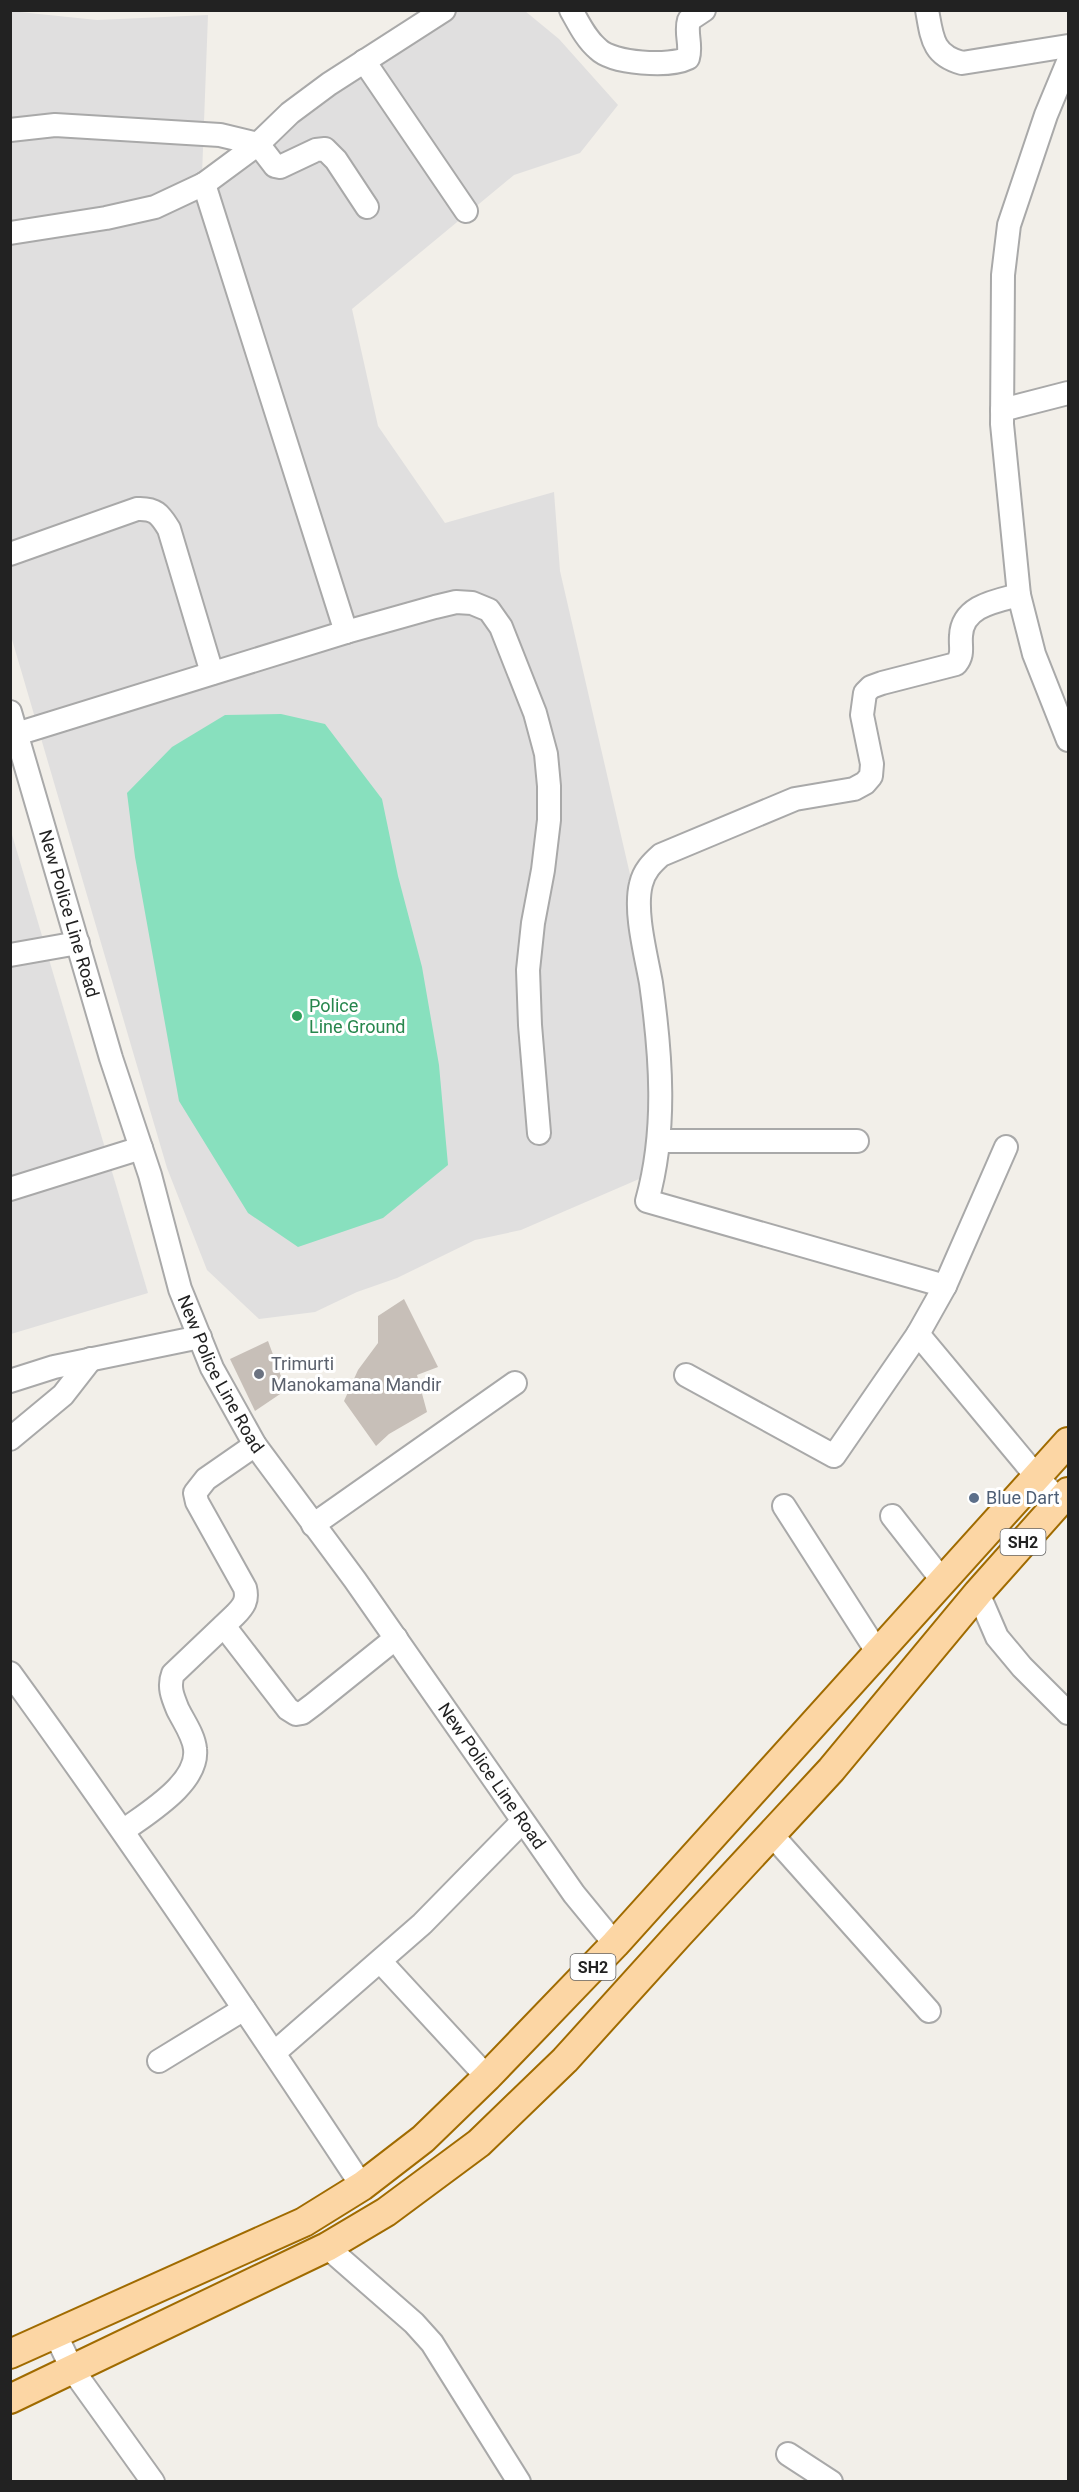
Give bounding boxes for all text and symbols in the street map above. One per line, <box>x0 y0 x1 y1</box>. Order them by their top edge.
street label: New Police Line Road <box>35 827 104 1000</box>
place label: Police Line Ground <box>309 995 406 1037</box>
marker: Police Line Ground <box>290 1009 304 1023</box>
street label: New Police Line Road <box>174 1292 268 1457</box>
place label: Trimurti Manokamana Mandir <box>271 1353 441 1395</box>
marker: Trimurti Manokamana Mandir <box>252 1367 266 1381</box>
place label: Blue Dart <box>986 1487 1060 1508</box>
marker: Blue Dart <box>967 1491 981 1505</box>
road number: SH2 <box>1000 1529 1046 1555</box>
street label: New Police Line Road <box>434 1699 550 1853</box>
road number: SH2 <box>570 1954 616 1980</box>

